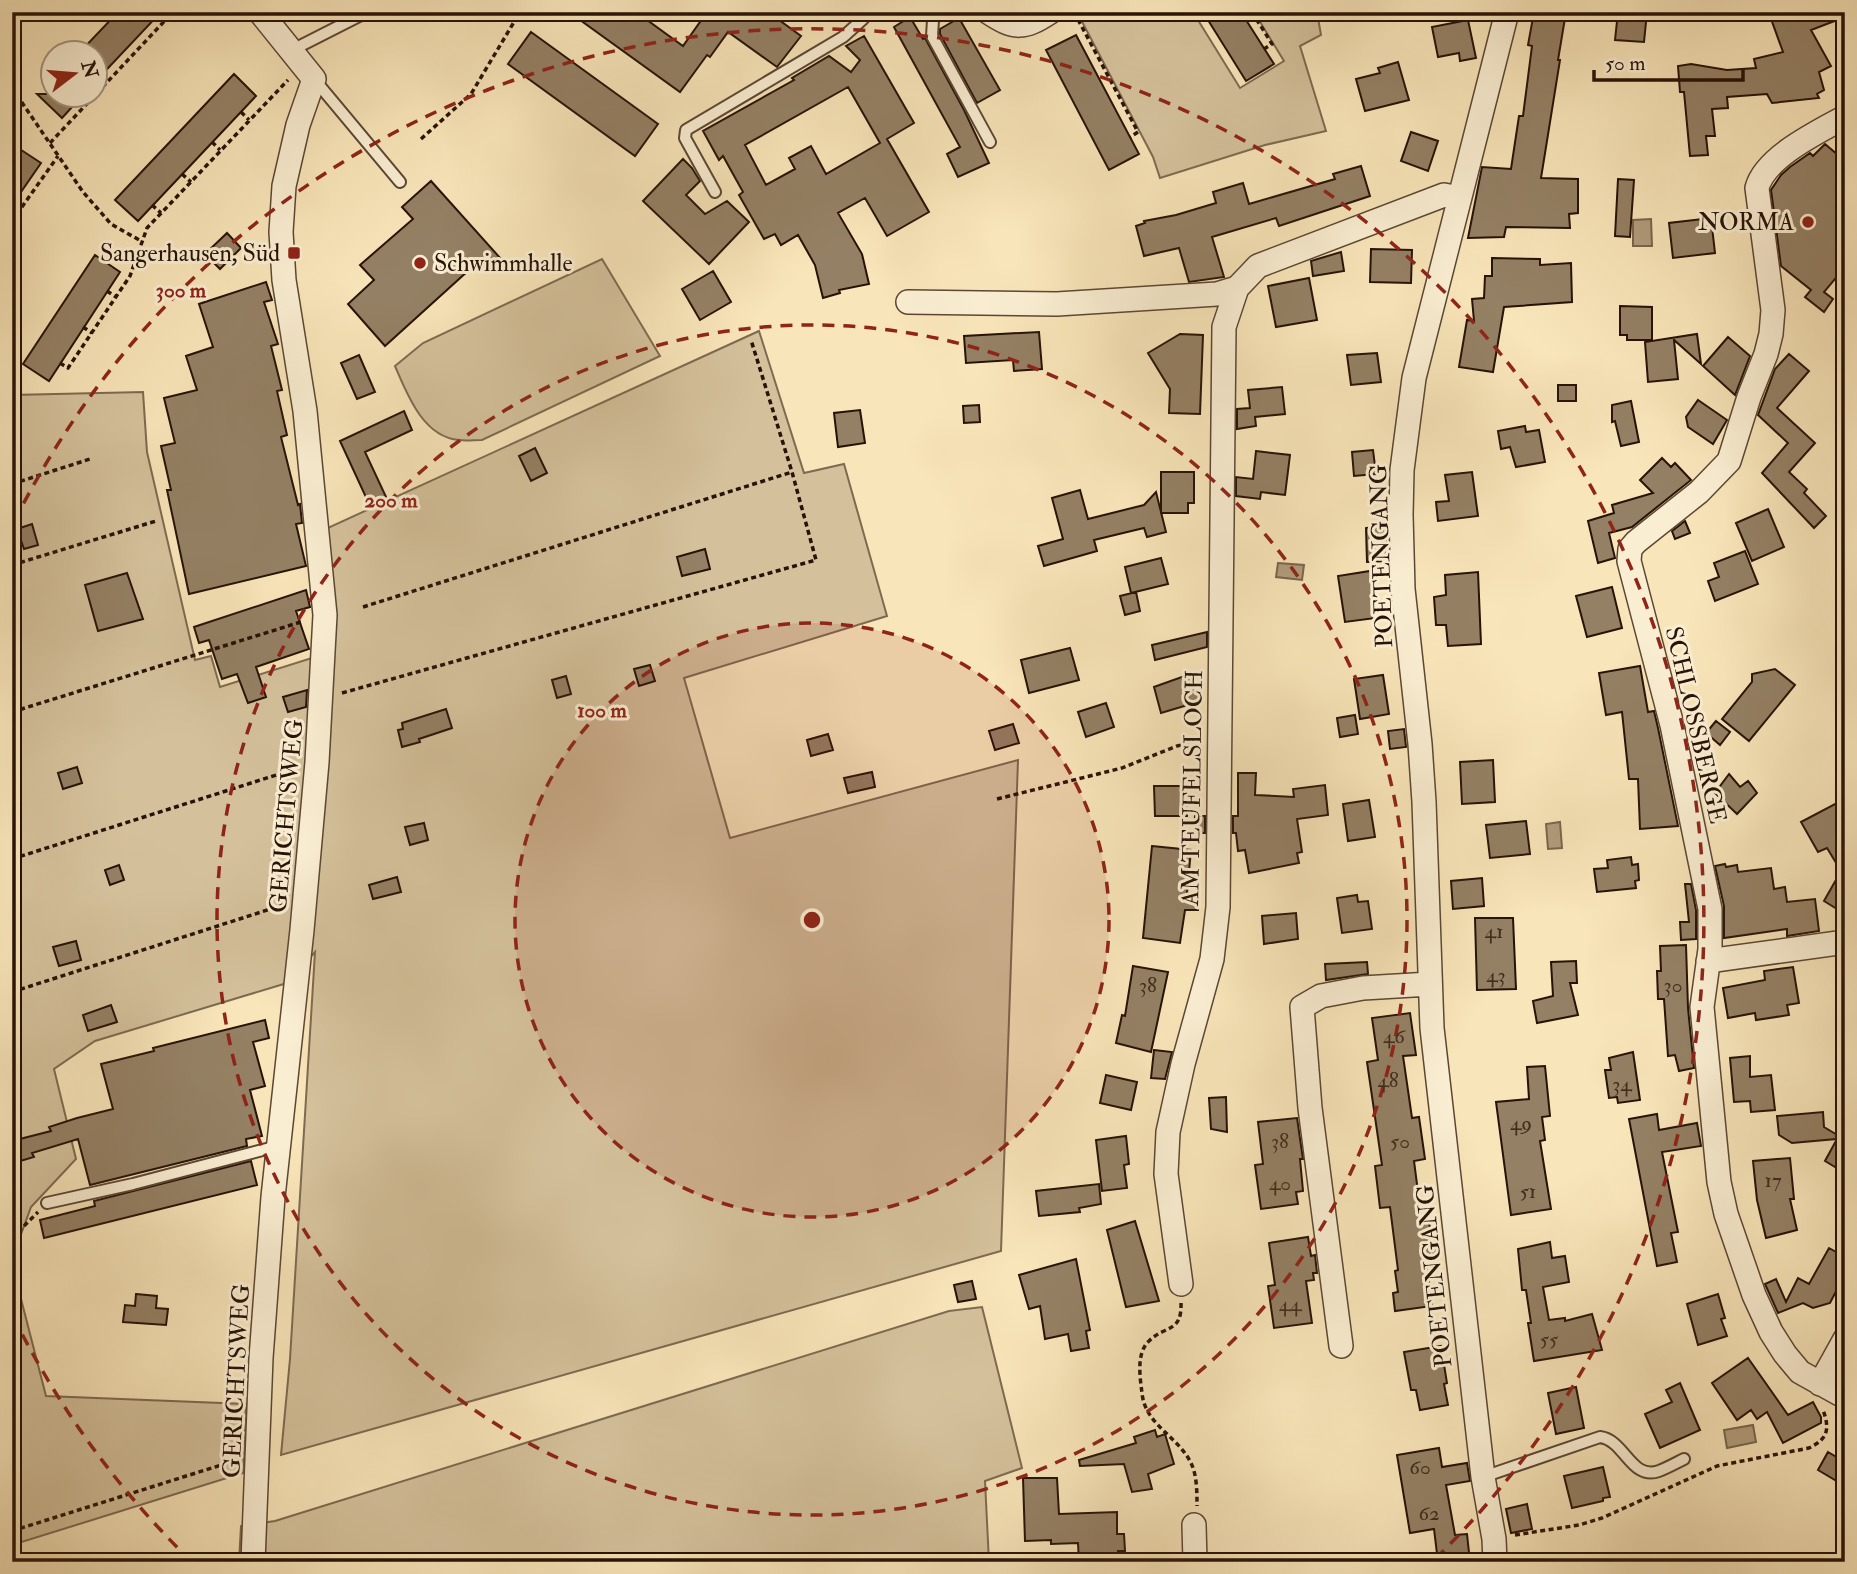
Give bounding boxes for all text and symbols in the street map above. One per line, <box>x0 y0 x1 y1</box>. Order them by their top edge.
north arrow <box>38 38 108 108</box>
scale bar <box>1594 38 1743 82</box>
text: 50 m <box>1605 50 1646 77</box>
text: N <box>75 57 104 82</box>
place label: NORMA <box>1698 207 1794 238</box>
marker: NORMA <box>1800 214 1816 230</box>
place label: Sangerhausen, Süd <box>100 238 280 269</box>
marker: Sangerhausen, Süd <box>286 245 302 261</box>
place label: Schwimmhalle <box>434 248 572 279</box>
marker: Schwimmhalle <box>412 255 428 271</box>
text: 300 m <box>156 277 207 304</box>
street label: POETENGANG <box>1363 464 1400 648</box>
text: 200 m <box>365 487 418 514</box>
street label: SCHLOSSBERGE <box>1658 624 1733 827</box>
street label: AM TEUFELSLOCH <box>1175 670 1210 907</box>
text: 100 m <box>577 697 628 724</box>
street label: GERICHTSWEG <box>263 718 310 914</box>
centre of rings <box>800 908 824 932</box>
house number: 41 <box>1485 918 1503 945</box>
house number: 43 <box>1486 962 1506 989</box>
house number: 38 <box>1139 972 1157 999</box>
house number: 30 <box>1664 972 1682 999</box>
house number: 46 <box>1383 1023 1406 1050</box>
house number: 48 <box>1377 1067 1399 1094</box>
house number: 34 <box>1612 1071 1633 1098</box>
house number: 49 <box>1510 1110 1532 1137</box>
house number: 38 <box>1271 1128 1289 1155</box>
house number: 50 <box>1390 1128 1410 1155</box>
house number: 17 <box>1764 1167 1782 1194</box>
house number: 40 <box>1269 1170 1291 1197</box>
house number: 51 <box>1520 1178 1536 1205</box>
street label: POETENGANG <box>1409 1183 1460 1369</box>
street label: GERICHTSWEG <box>216 1283 257 1479</box>
house number: 44 <box>1279 1291 1303 1318</box>
house number: 55 <box>1540 1326 1559 1353</box>
house number: 60 <box>1409 1454 1431 1481</box>
house number: 62 <box>1418 1500 1440 1527</box>

